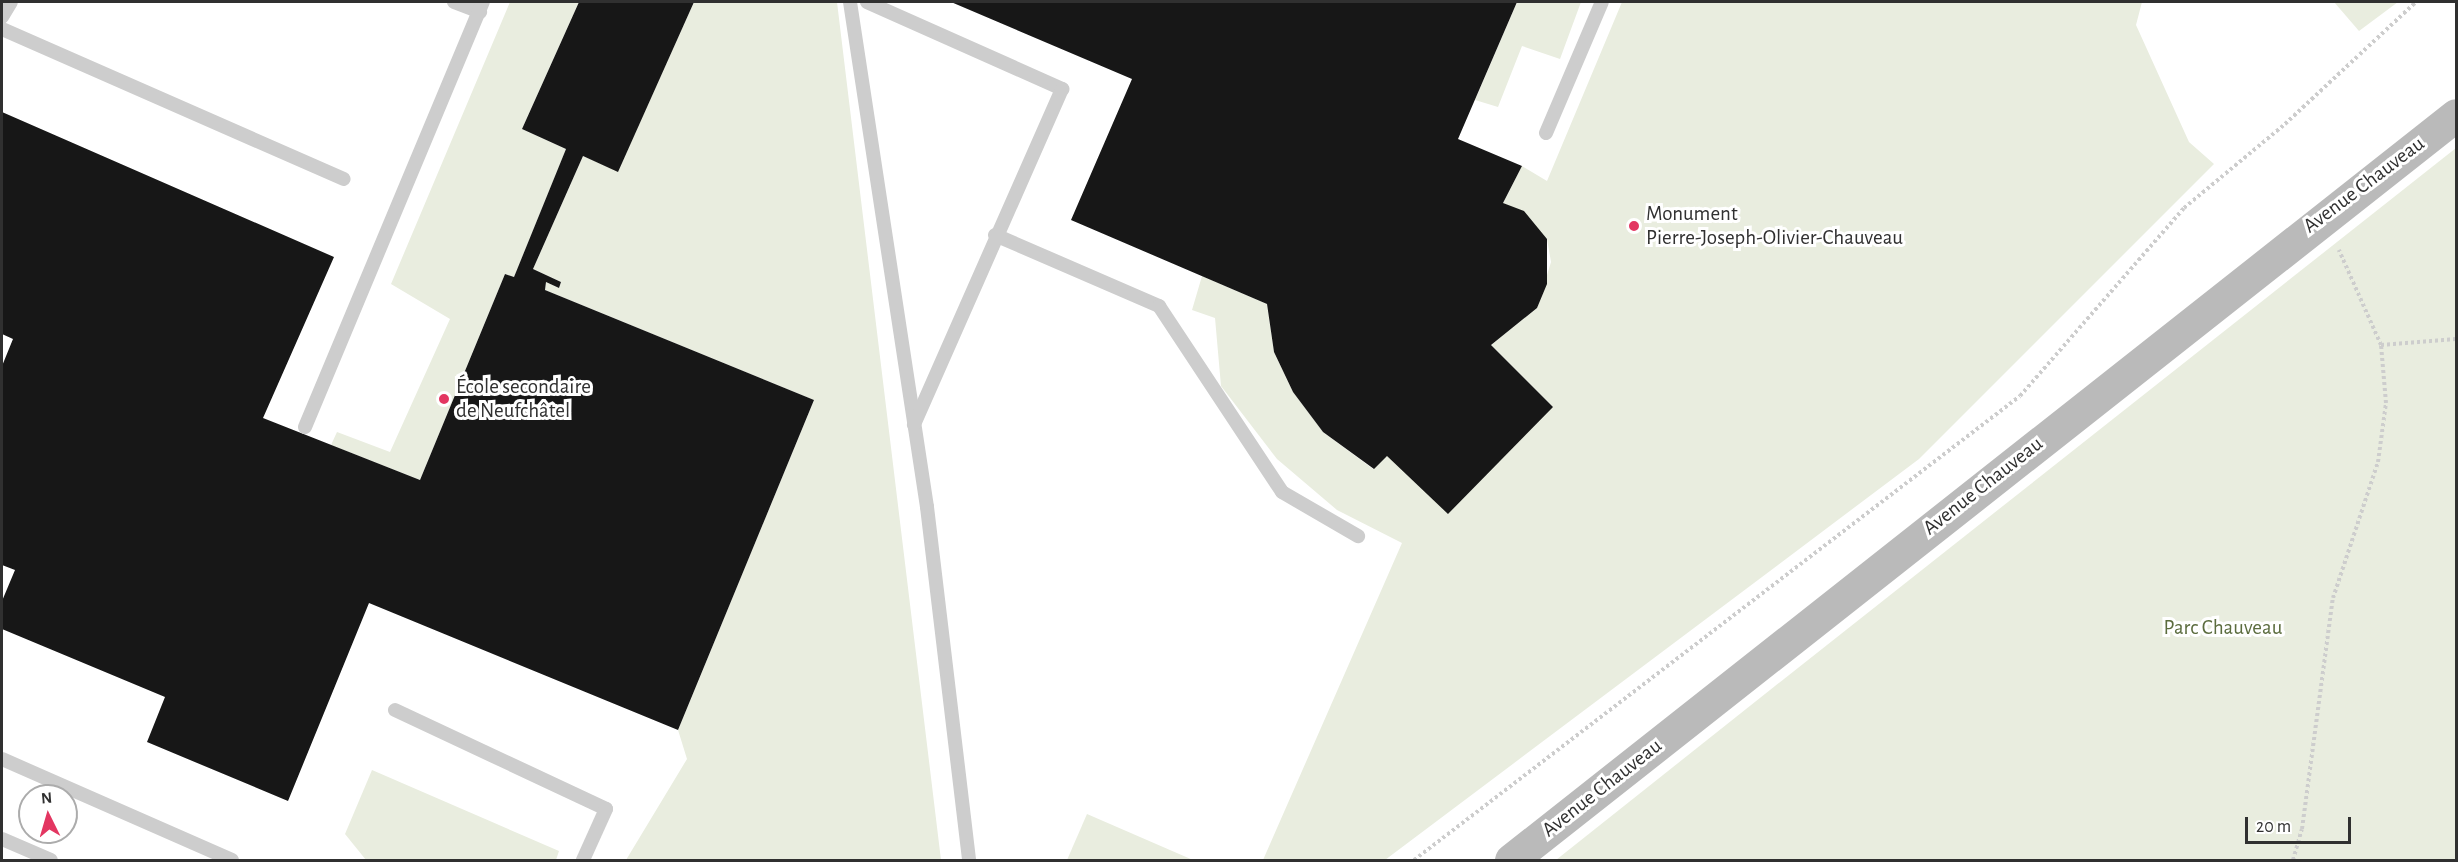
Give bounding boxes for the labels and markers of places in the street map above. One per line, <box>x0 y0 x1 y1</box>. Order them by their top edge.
place label: Monument Pierre-Joseph-Olivier-Chauveau <box>1646 201 1903 251</box>
marker: Monument Pierre-Joseph-Olivier-Chauveau <box>1627 219 1641 233</box>
place label: École secondaire de Neufchâtel <box>456 374 591 424</box>
marker: École secondaire de Neufchâtel <box>437 392 451 406</box>

